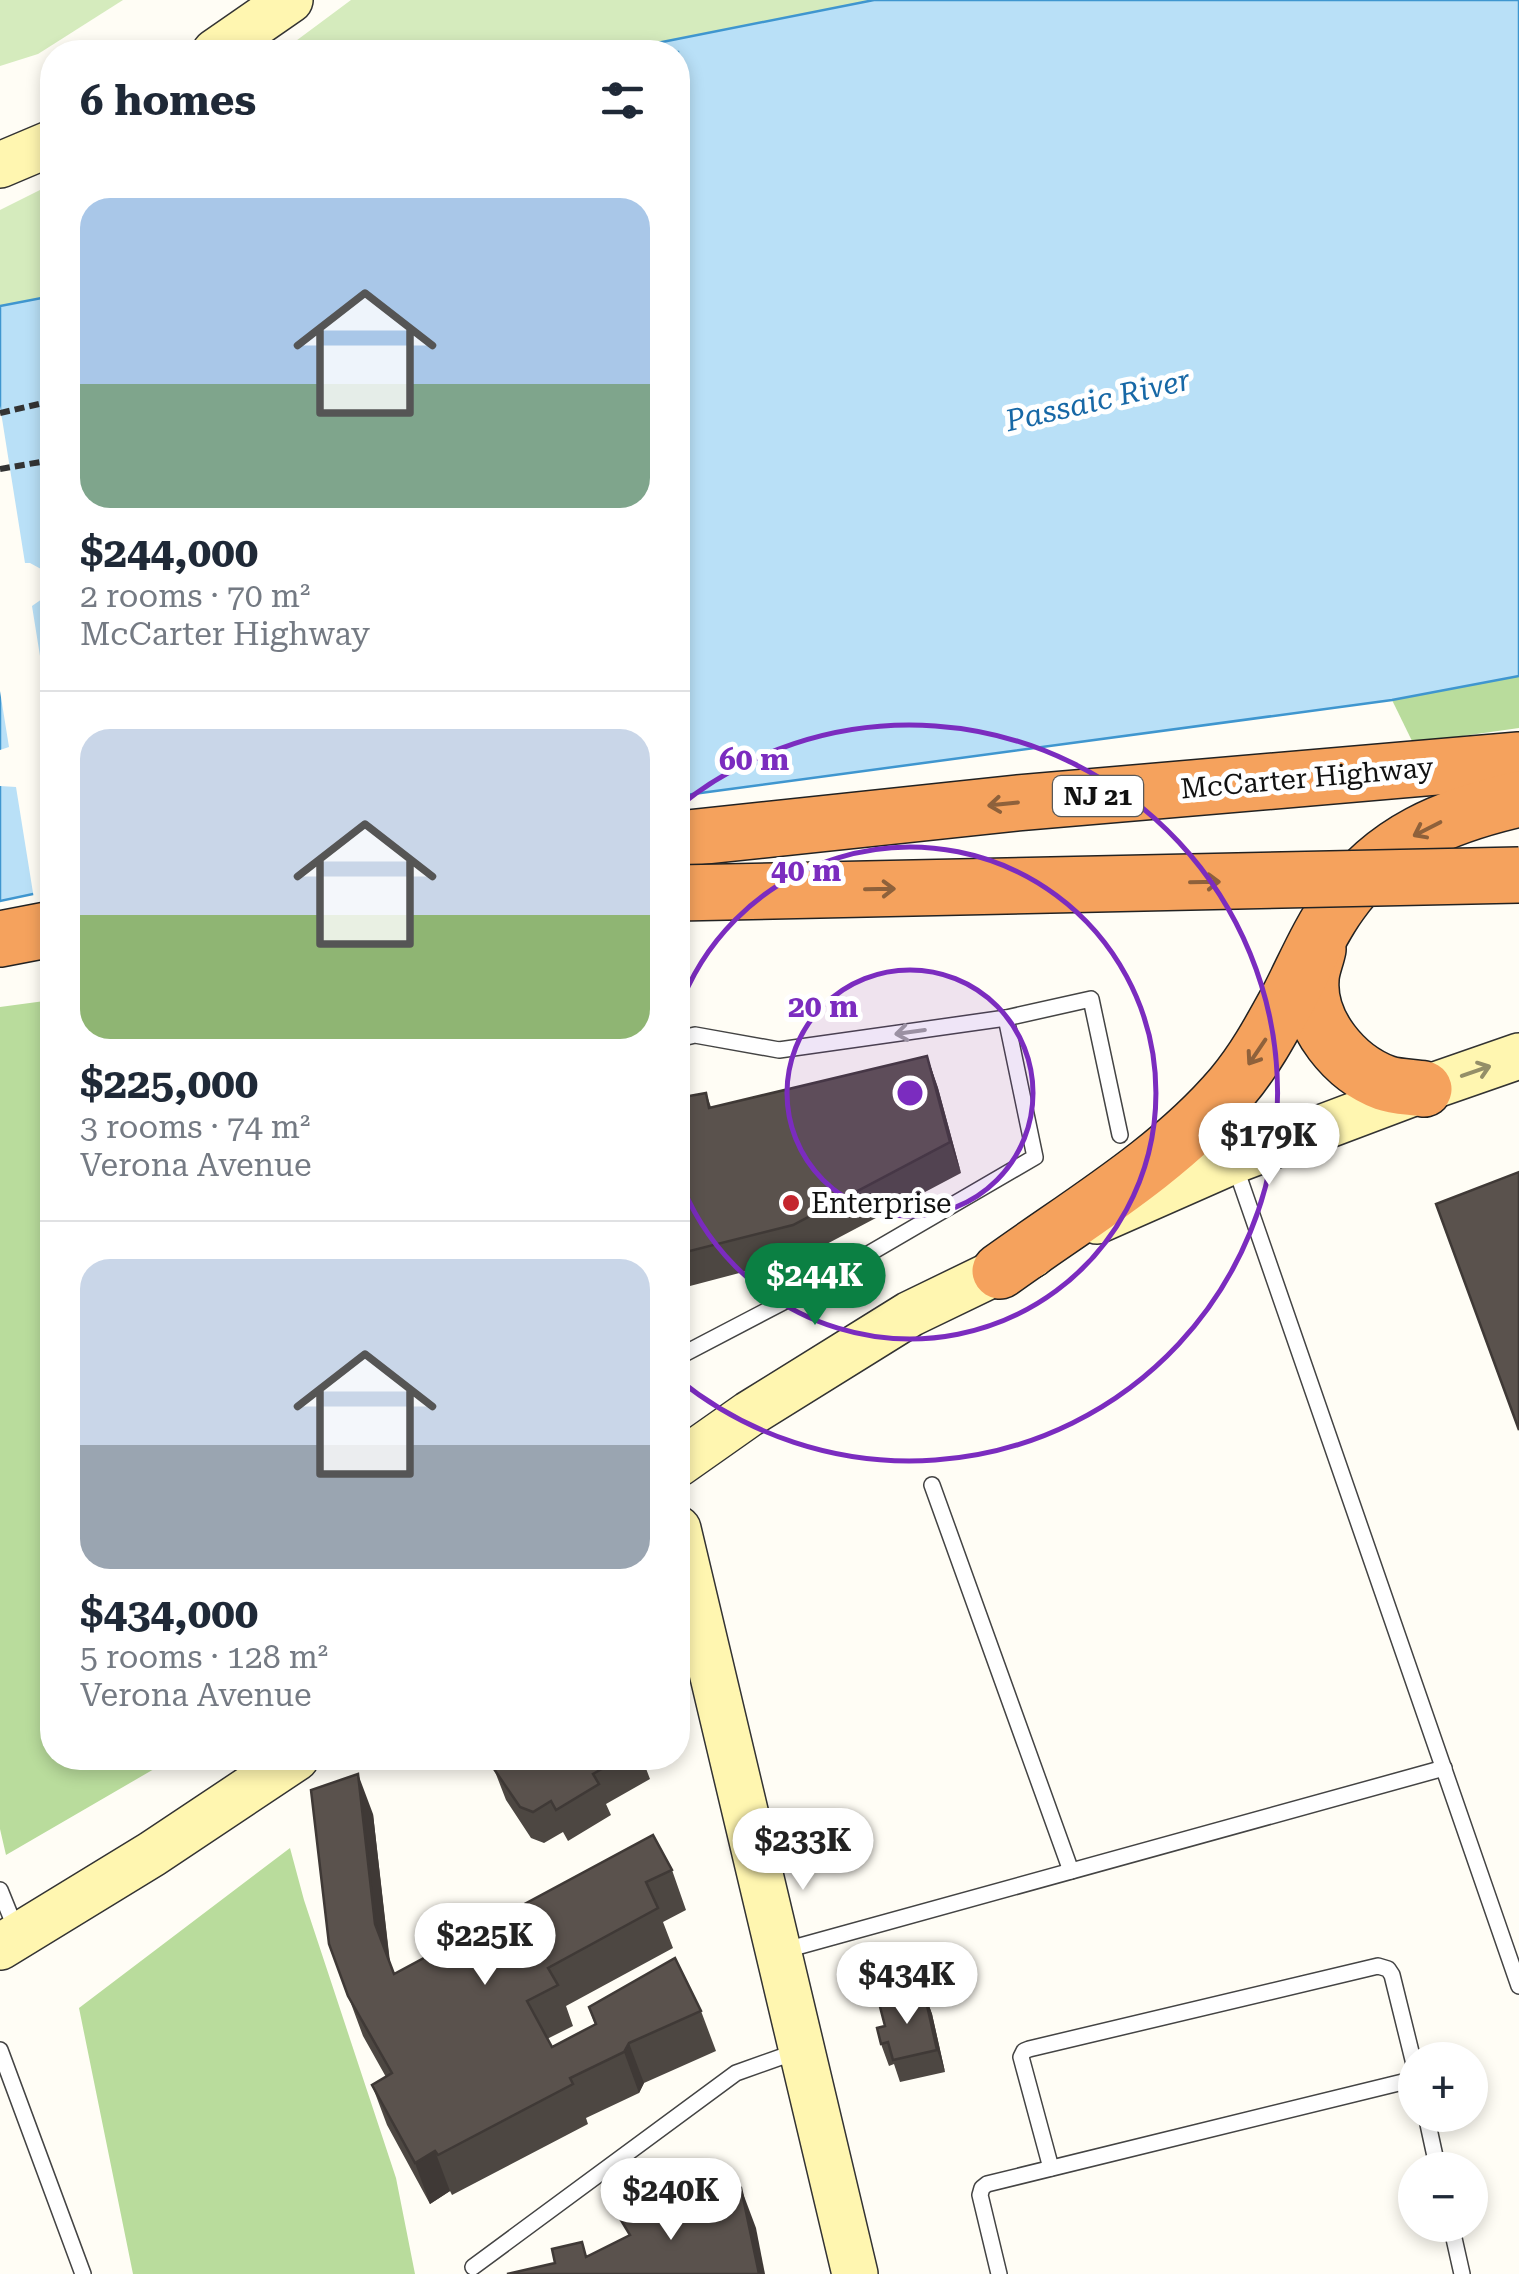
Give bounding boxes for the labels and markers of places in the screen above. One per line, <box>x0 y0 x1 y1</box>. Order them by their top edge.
centre of rings <box>892 1075 928 1111</box>
pin: $179K <box>1199 1103 1339 1188</box>
place label: Enterprise <box>811 1187 951 1220</box>
marker: Enterprise <box>780 1192 802 1214</box>
pin: $244K <box>745 1243 885 1328</box>
pin: $233K <box>733 1808 873 1893</box>
pin: $225K <box>415 1903 555 1988</box>
pin: $434K <box>837 1942 977 2027</box>
pin: $240K <box>601 2158 741 2243</box>

